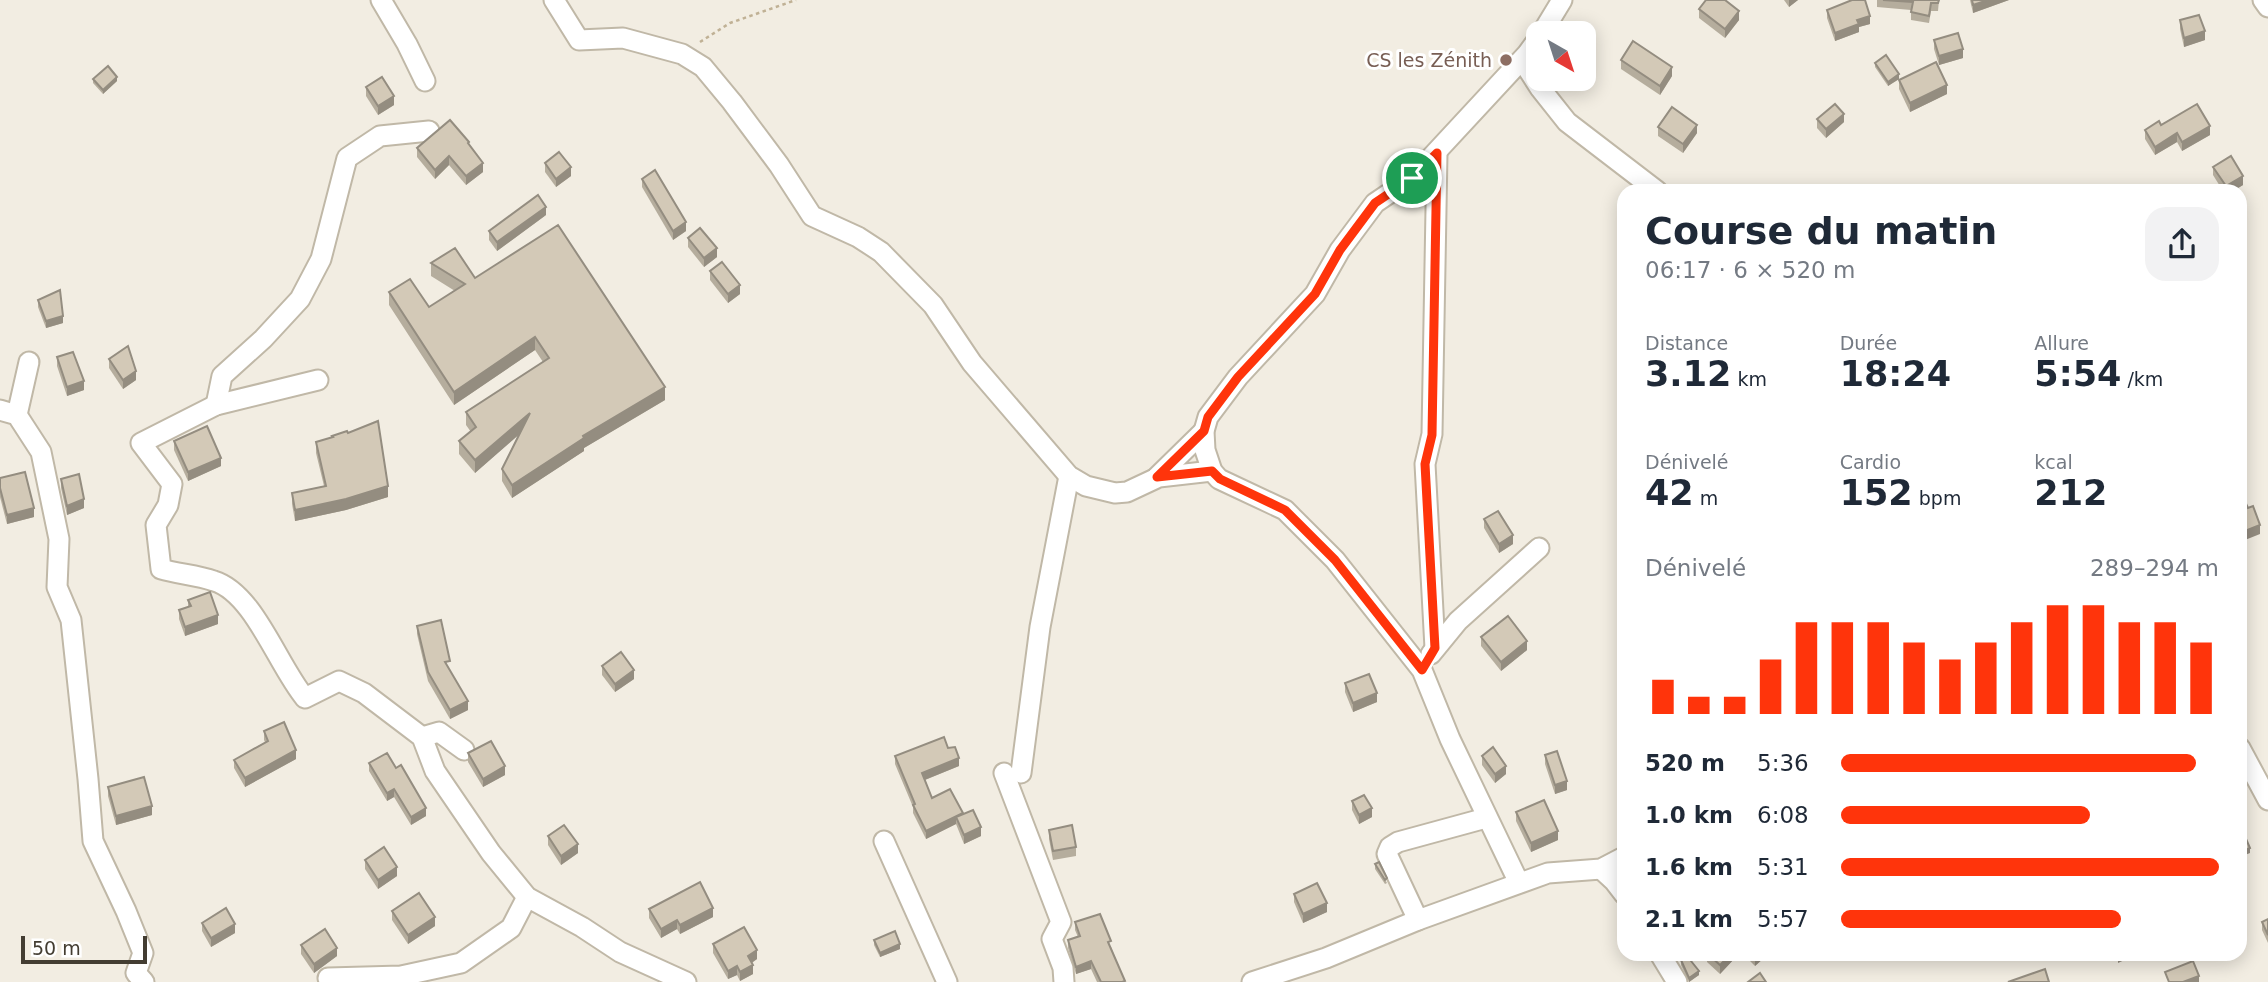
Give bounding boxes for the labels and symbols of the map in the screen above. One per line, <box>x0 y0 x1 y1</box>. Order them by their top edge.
north arrow <box>1526 21 1596 91</box>
place label: CS les Zénith <box>1366 49 1492 71</box>
marker: CS les Zénith <box>1498 52 1514 68</box>
pin <box>1382 148 1442 208</box>
scale bar <box>21 933 147 965</box>

